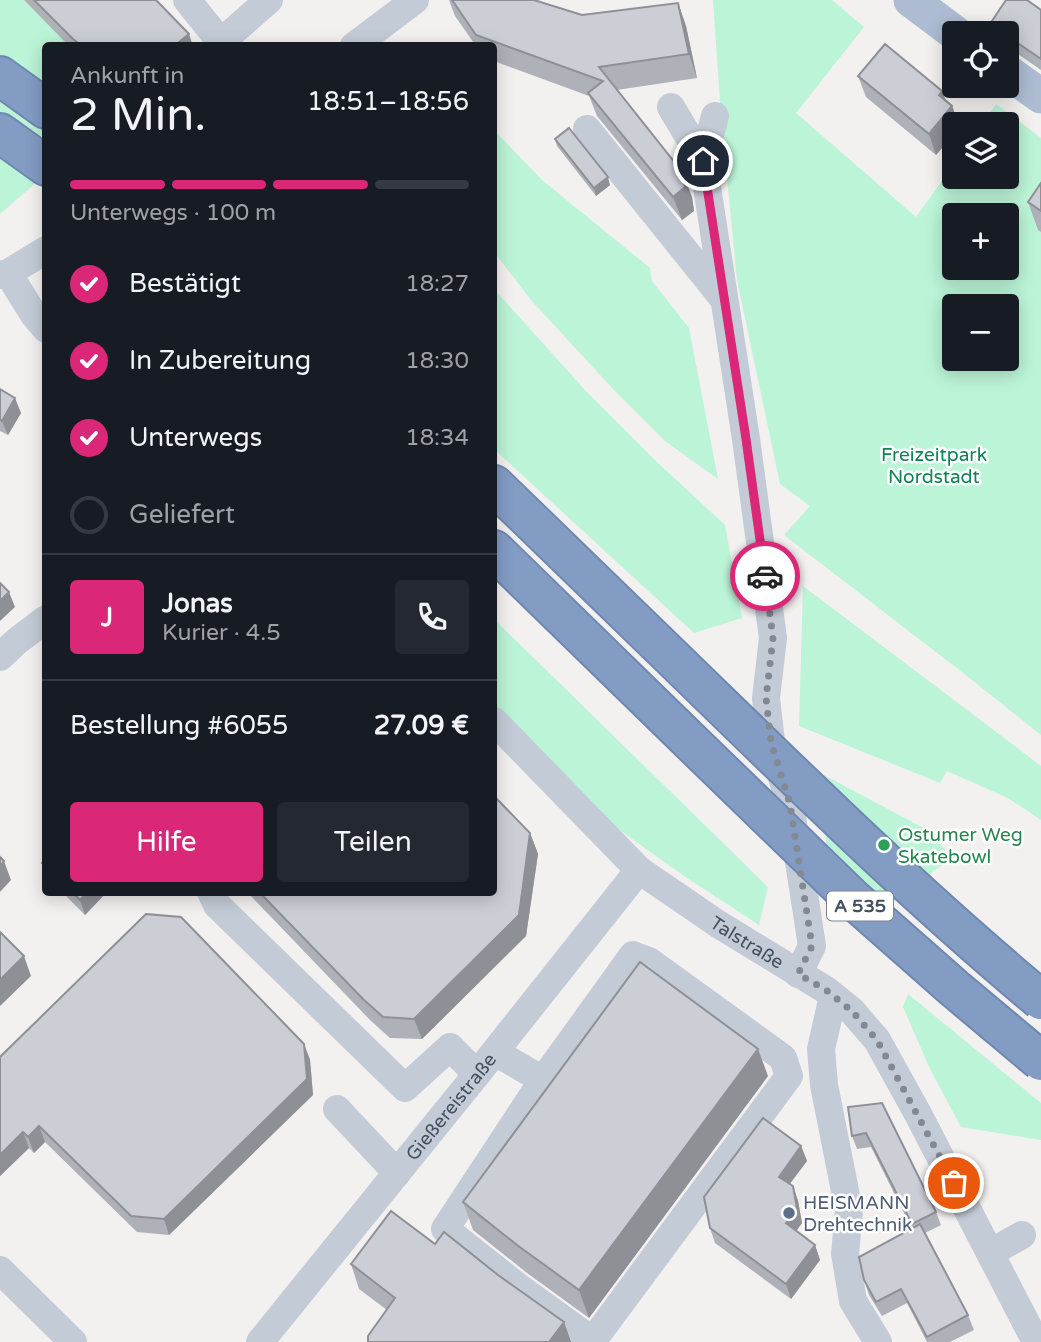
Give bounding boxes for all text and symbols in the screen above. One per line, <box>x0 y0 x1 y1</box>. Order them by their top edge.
map controls <box>942 21 1019 371</box>
button: locate <box>942 21 1019 98</box>
text: Ankunft in <box>70 62 184 90</box>
text: 18:51–18:56 <box>307 86 469 117</box>
text: 2 Min. <box>70 88 206 143</box>
button: layers <box>942 112 1019 189</box>
pin <box>673 131 733 191</box>
icon: home <box>684 142 722 180</box>
text: Unterwegs · 100 m <box>70 199 276 227</box>
button: + <box>942 203 1019 280</box>
icon: check <box>70 265 108 303</box>
text: Bestätigt <box>129 268 241 299</box>
text: 18:27 <box>405 270 469 298</box>
button: − <box>942 294 1019 371</box>
icon: check <box>70 342 108 380</box>
text: In Zubereitung <box>129 345 311 376</box>
text: 18:30 <box>405 347 469 375</box>
icon: check <box>70 419 108 457</box>
text: Unterwegs <box>129 422 262 453</box>
text: 18:34 <box>405 424 469 452</box>
park label: Freizeitpark Nordstadt <box>881 444 987 488</box>
text: Geliefert <box>129 499 235 530</box>
courier <box>730 541 800 611</box>
icon: car <box>746 557 784 595</box>
button: phone <box>395 580 469 654</box>
text: Jonas <box>162 588 233 619</box>
text: J <box>101 602 113 633</box>
text: Kurier · 4.5 <box>162 619 281 647</box>
text: Bestellung #6055 <box>70 710 288 741</box>
text: 27.09 € <box>374 710 469 741</box>
button: Hilfe <box>70 802 263 882</box>
button: Teilen <box>277 802 469 882</box>
place label: Ostumer Weg Skatebowl <box>898 824 1023 868</box>
marker: Ostumer Weg Skatebowl <box>876 837 892 853</box>
road number: A 535 <box>827 891 893 920</box>
street label: Talstraße <box>706 912 788 974</box>
street label: Gießereistraße <box>402 1049 501 1165</box>
pin <box>924 1153 984 1213</box>
icon: bag <box>935 1164 973 1202</box>
place label: HEISMANN Drehtechnik <box>803 1192 912 1236</box>
marker: HEISMANN Drehtechnik <box>781 1205 797 1221</box>

